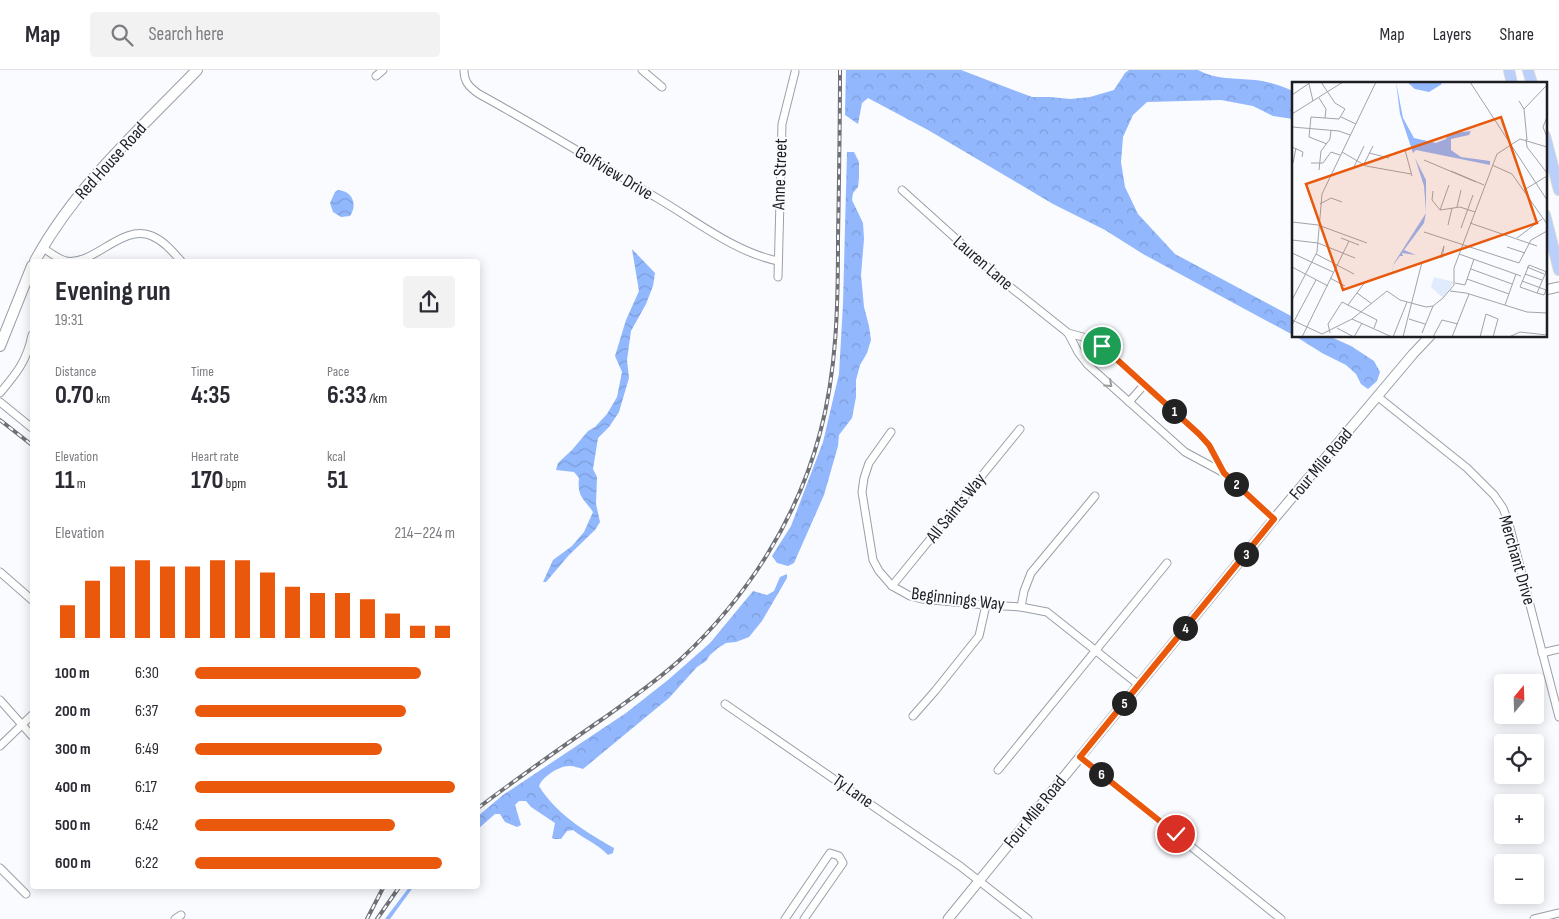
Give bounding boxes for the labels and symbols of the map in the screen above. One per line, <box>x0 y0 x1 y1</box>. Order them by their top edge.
inset map <box>1292 82 1546 338</box>
street label: Red House Road <box>71 118 151 204</box>
street label: Anne Street <box>768 137 792 211</box>
street label: Golfview Drive <box>571 142 657 204</box>
street label: Lauren Lane <box>949 231 1017 295</box>
pin <box>1081 325 1123 367</box>
one-way arrow <box>1103 378 1112 387</box>
pin: 1 <box>1162 398 1186 424</box>
street label: Four Mile Road <box>1285 424 1357 504</box>
street label: All Saints Way <box>921 469 990 548</box>
pin: 2 <box>1224 472 1248 496</box>
street label: Merchant Drive <box>1494 513 1540 607</box>
pin: 3 <box>1234 542 1258 566</box>
street label: Beginnings Way <box>910 583 1006 615</box>
pin: 4 <box>1172 616 1198 640</box>
north arrow <box>1494 674 1544 724</box>
pin: 5 <box>1112 690 1136 716</box>
pin: 6 <box>1088 762 1114 786</box>
street label: Ty Lane <box>829 770 877 812</box>
street label: Four Mile Road <box>999 772 1071 852</box>
pin <box>1155 813 1197 855</box>

